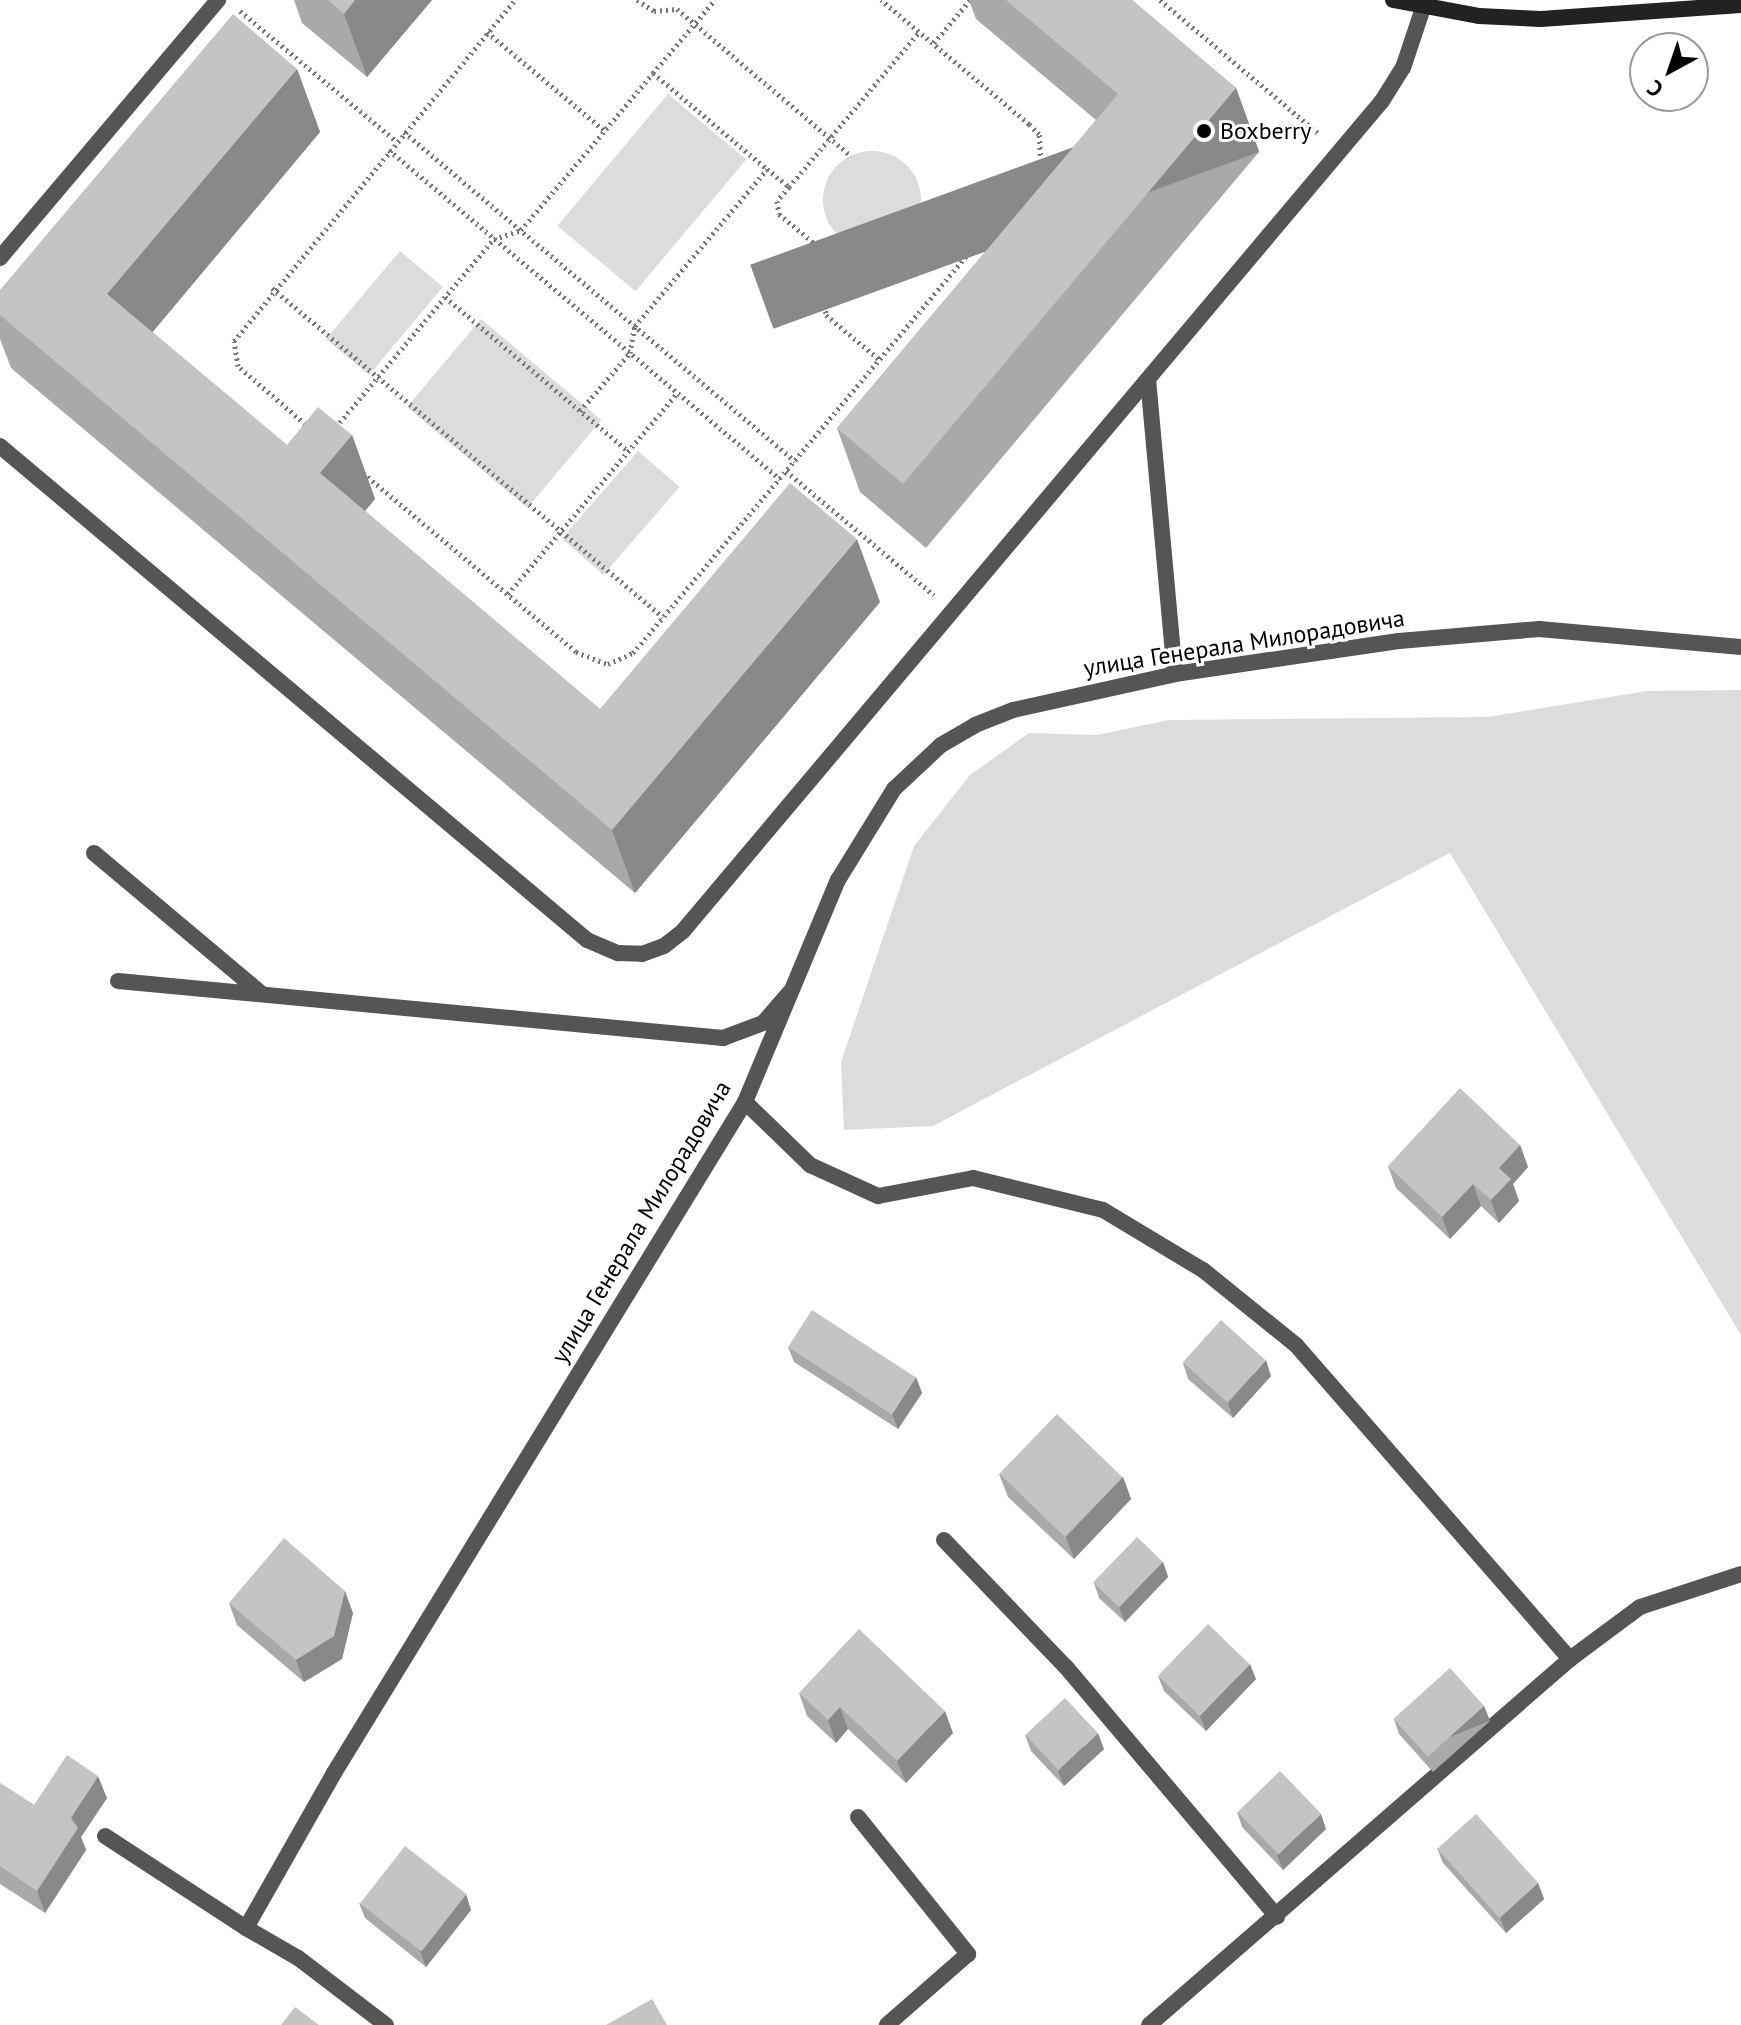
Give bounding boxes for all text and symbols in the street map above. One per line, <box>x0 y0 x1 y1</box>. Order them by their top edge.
north arrow <box>1629 32 1709 112</box>
text: С <box>1641 74 1669 104</box>
place label: Boxberry <box>1220 117 1311 145</box>
marker: Boxberry <box>1195 122 1213 140</box>
street label: улица Генерала Милорадовича <box>1081 603 1407 683</box>
street label: улица Генерала Милорадовича <box>545 1075 737 1369</box>

